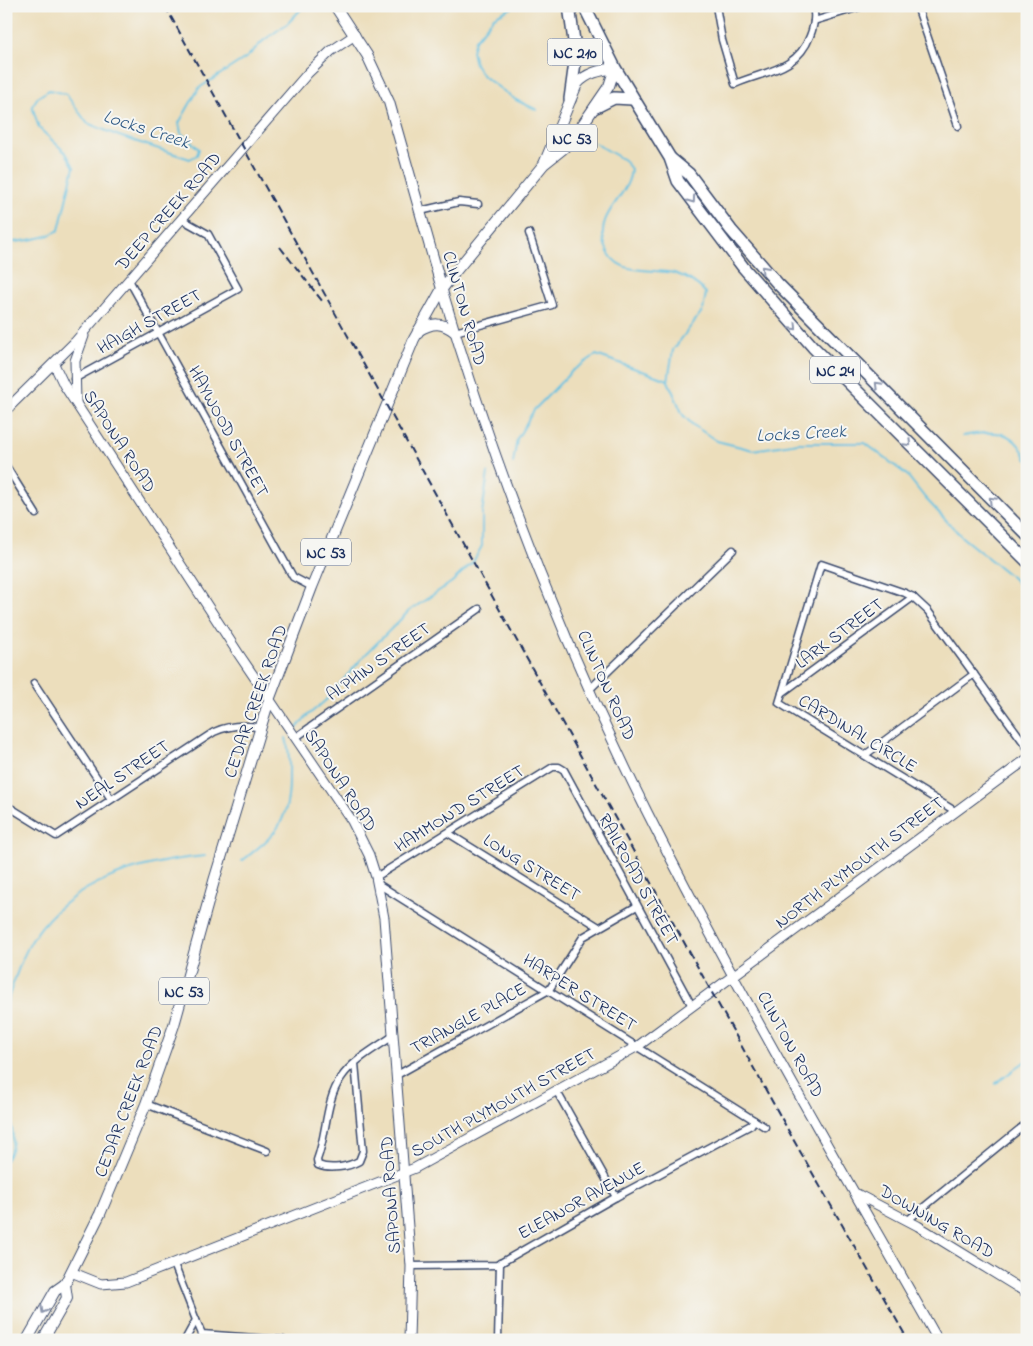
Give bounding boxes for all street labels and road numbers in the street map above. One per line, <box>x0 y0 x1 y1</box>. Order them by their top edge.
road number: NC 210 <box>548 38 602 66</box>
road number: NC 53 <box>547 125 597 152</box>
street label: DEEP CREEK ROAD <box>110 147 229 278</box>
street label: CLINTON ROAD <box>434 248 492 369</box>
street label: HAIGH STREET <box>93 283 207 362</box>
road number: NC 24 <box>810 356 860 384</box>
street label: HAYWOOD STREET <box>180 362 274 502</box>
street label: SAPONA ROAD <box>75 386 161 499</box>
road number: NC 53 <box>301 538 351 566</box>
street label: LARK STREET <box>790 593 890 677</box>
street label: ALPHIN STREET <box>322 617 437 708</box>
street label: CEDAR CREEK ROAD <box>218 621 295 782</box>
street label: CLINTON ROAD <box>569 627 641 745</box>
street label: CARDINAL CIRCLE <box>793 689 921 781</box>
street label: SAPONA ROAD <box>296 725 382 838</box>
street label: NEAL STREET <box>71 734 176 817</box>
street label: HAMMOND STREET <box>390 759 530 860</box>
street label: NORTH PLYMOUTH STREET <box>770 791 950 936</box>
street label: RAILROAD STREET <box>590 810 684 950</box>
street label: LONG STREET <box>477 828 585 909</box>
street label: HARPER STREET <box>517 948 641 1039</box>
street label: TRIANGLE PLACE <box>406 977 532 1062</box>
road number: NC 53 <box>159 978 209 1004</box>
street label: CLINTON ROAD <box>749 987 829 1103</box>
street label: CEDAR CREEK ROAD <box>89 1022 171 1181</box>
street label: SOUTH PLYMOUTH STREET <box>407 1042 601 1165</box>
street label: SAPONA ROAD <box>375 1135 409 1255</box>
street label: ELEANOR AVENUE <box>514 1156 650 1247</box>
street label: DOWNING ROAD <box>873 1179 999 1266</box>

